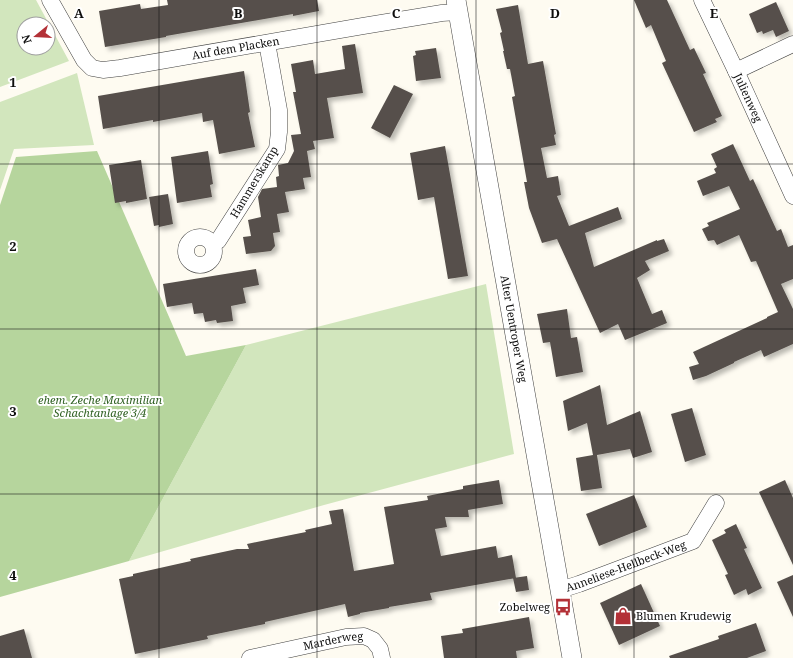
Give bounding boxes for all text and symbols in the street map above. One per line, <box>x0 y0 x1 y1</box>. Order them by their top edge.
text: A <box>74 4 84 22</box>
text: B <box>234 4 243 22</box>
text: C <box>392 4 401 22</box>
text: D <box>550 4 560 22</box>
text: E <box>710 4 719 22</box>
north arrow <box>16 16 56 56</box>
text: N <box>17 32 34 46</box>
street label: Auf dem Placken <box>191 33 280 62</box>
street label: Julienweg <box>731 70 766 124</box>
text: 1 <box>9 73 17 91</box>
street label: Hammerskamp <box>226 143 281 221</box>
text: 2 <box>9 237 17 255</box>
street label: Alter Uentroper Weg <box>498 274 531 384</box>
park label: ehem. Zeche Maximilian Schachtanlage 3/4 <box>38 392 162 420</box>
text: 3 <box>9 402 17 420</box>
street label: Anneliese-Hellbeck-Weg <box>564 536 688 595</box>
text: 4 <box>9 566 17 584</box>
bus stop icon: Zobelweg <box>553 597 573 617</box>
place label: Zobelweg <box>500 599 550 614</box>
shop icon: Blumen Krudewig <box>613 606 633 626</box>
place label: Blumen Krudewig <box>636 608 731 623</box>
street label: Marderweg <box>302 628 364 653</box>

